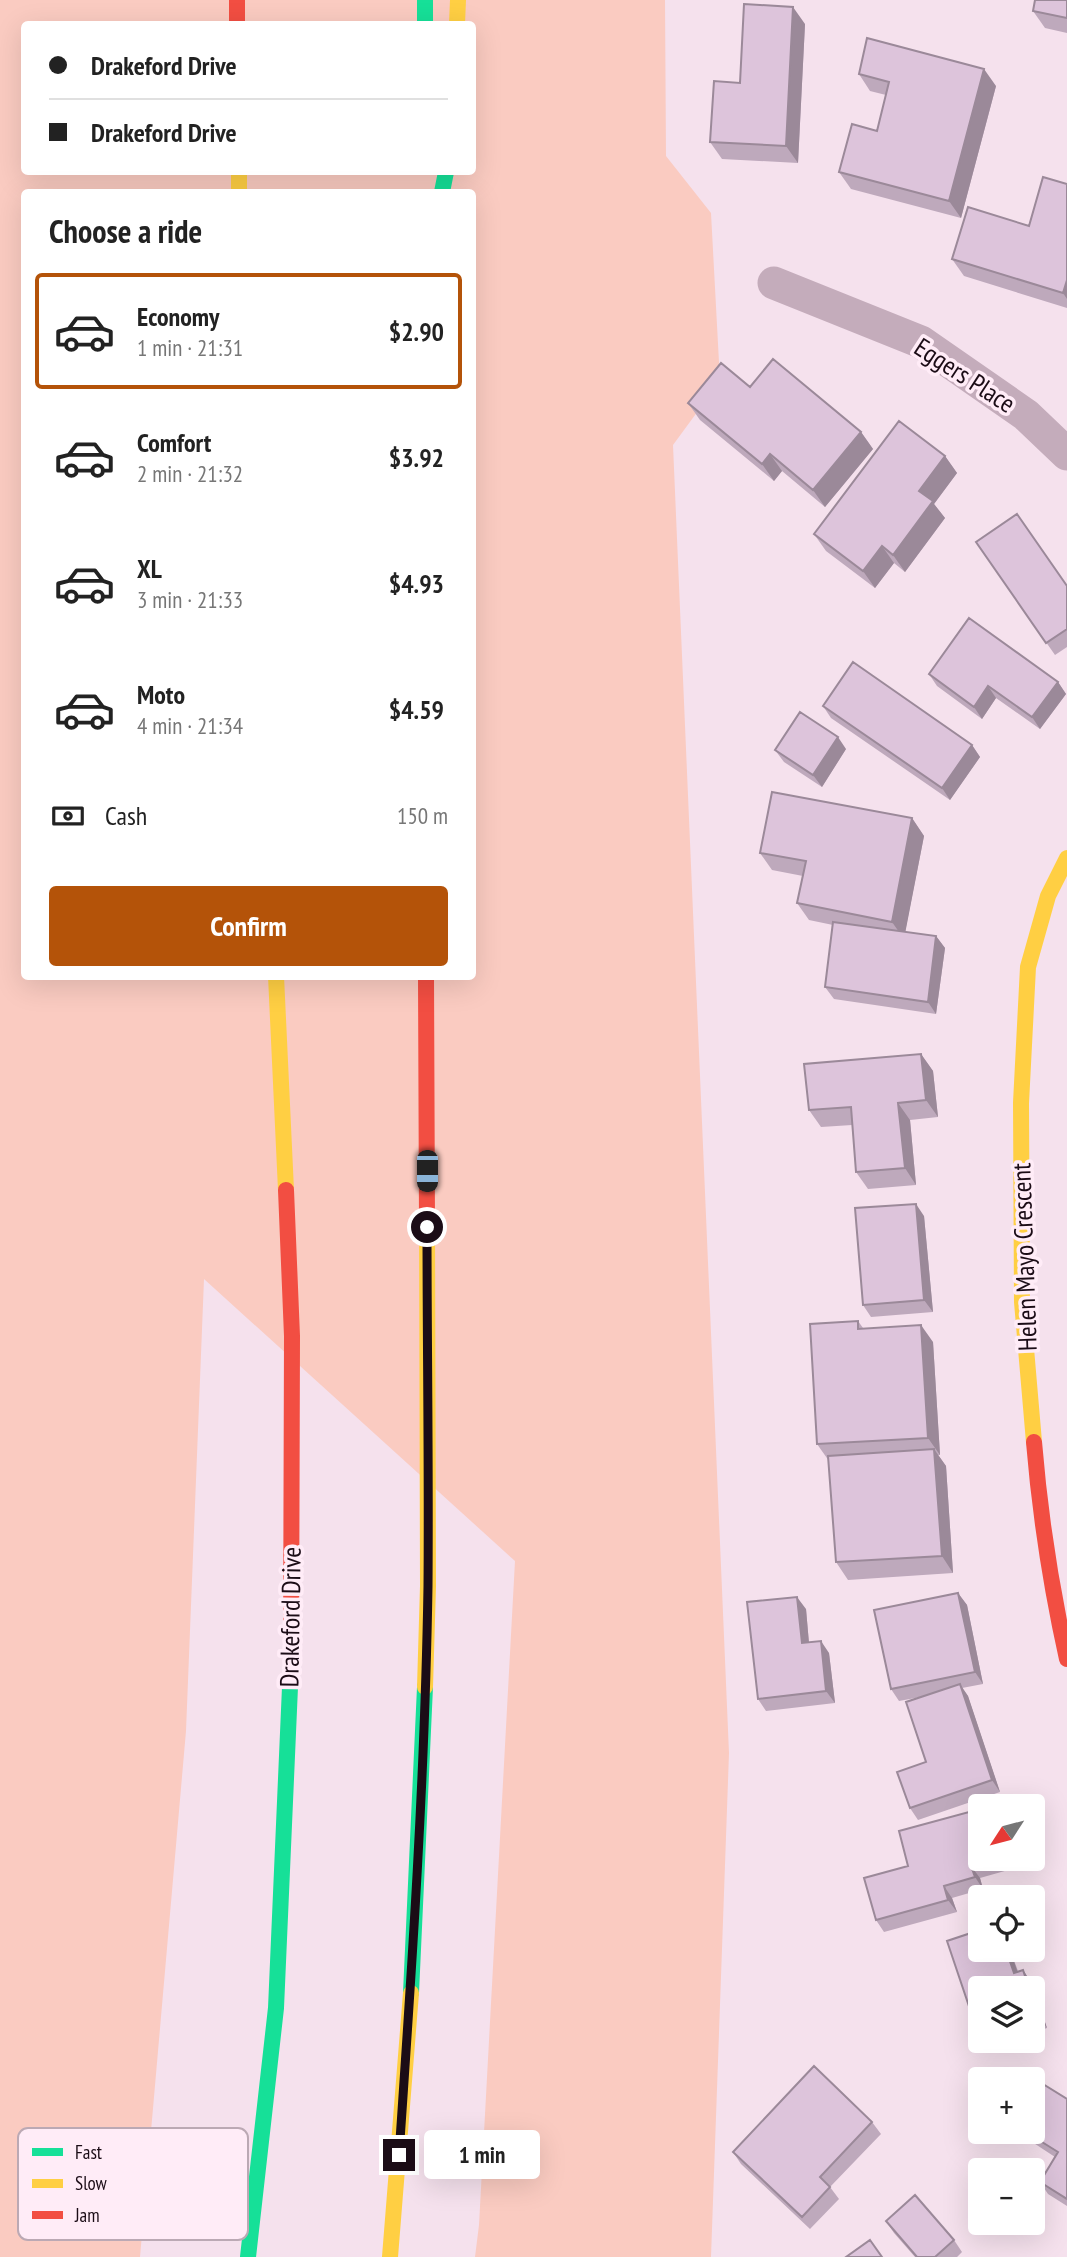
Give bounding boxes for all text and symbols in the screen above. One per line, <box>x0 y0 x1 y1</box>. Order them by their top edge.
text: Drakeford Drive <box>91 49 237 82</box>
text: Drakeford Drive <box>91 116 237 149</box>
text: Choose a ride <box>49 210 202 252</box>
icon: car <box>53 300 116 363</box>
text: Economy <box>137 300 219 333</box>
text: $2.90 <box>389 315 444 348</box>
street label: Eggers Place <box>908 330 1022 420</box>
text: 1 min · 21:31 <box>137 333 243 362</box>
icon: car <box>53 426 116 489</box>
text: Comfort <box>137 426 211 459</box>
text: $3.92 <box>389 441 444 474</box>
text: 2 min · 21:32 <box>137 459 243 488</box>
icon: car <box>53 552 116 615</box>
text: XL <box>137 552 162 585</box>
text: $4.93 <box>389 567 444 600</box>
text: 3 min · 21:33 <box>137 585 243 614</box>
icon: car <box>53 678 116 741</box>
text: Moto <box>137 678 185 711</box>
text: $4.59 <box>389 693 444 726</box>
text: 4 min · 21:34 <box>137 711 243 740</box>
icon: cash <box>49 797 87 835</box>
text: Cash <box>105 799 147 832</box>
text: 150 m <box>397 801 448 830</box>
button: Confirm <box>49 886 448 966</box>
car <box>417 1150 438 1192</box>
street label: Helen Mayo Crescent <box>1004 1162 1044 1352</box>
route start <box>411 1211 443 1243</box>
street label: Drakeford Drive <box>272 1546 308 1688</box>
north arrow <box>968 1794 1045 1871</box>
map controls <box>968 1794 1045 2235</box>
button: locate <box>968 1885 1045 1962</box>
button: layers <box>968 1976 1045 2053</box>
button: + <box>968 2067 1045 2144</box>
legend <box>18 2128 248 2240</box>
callout: 1 min <box>424 2130 539 2180</box>
route end <box>383 2139 415 2171</box>
text: Fast <box>75 2140 103 2164</box>
text: 1 min <box>459 2140 505 2169</box>
button: − <box>968 2158 1045 2235</box>
text: Slow <box>75 2171 108 2195</box>
text: Jam <box>74 2203 100 2227</box>

